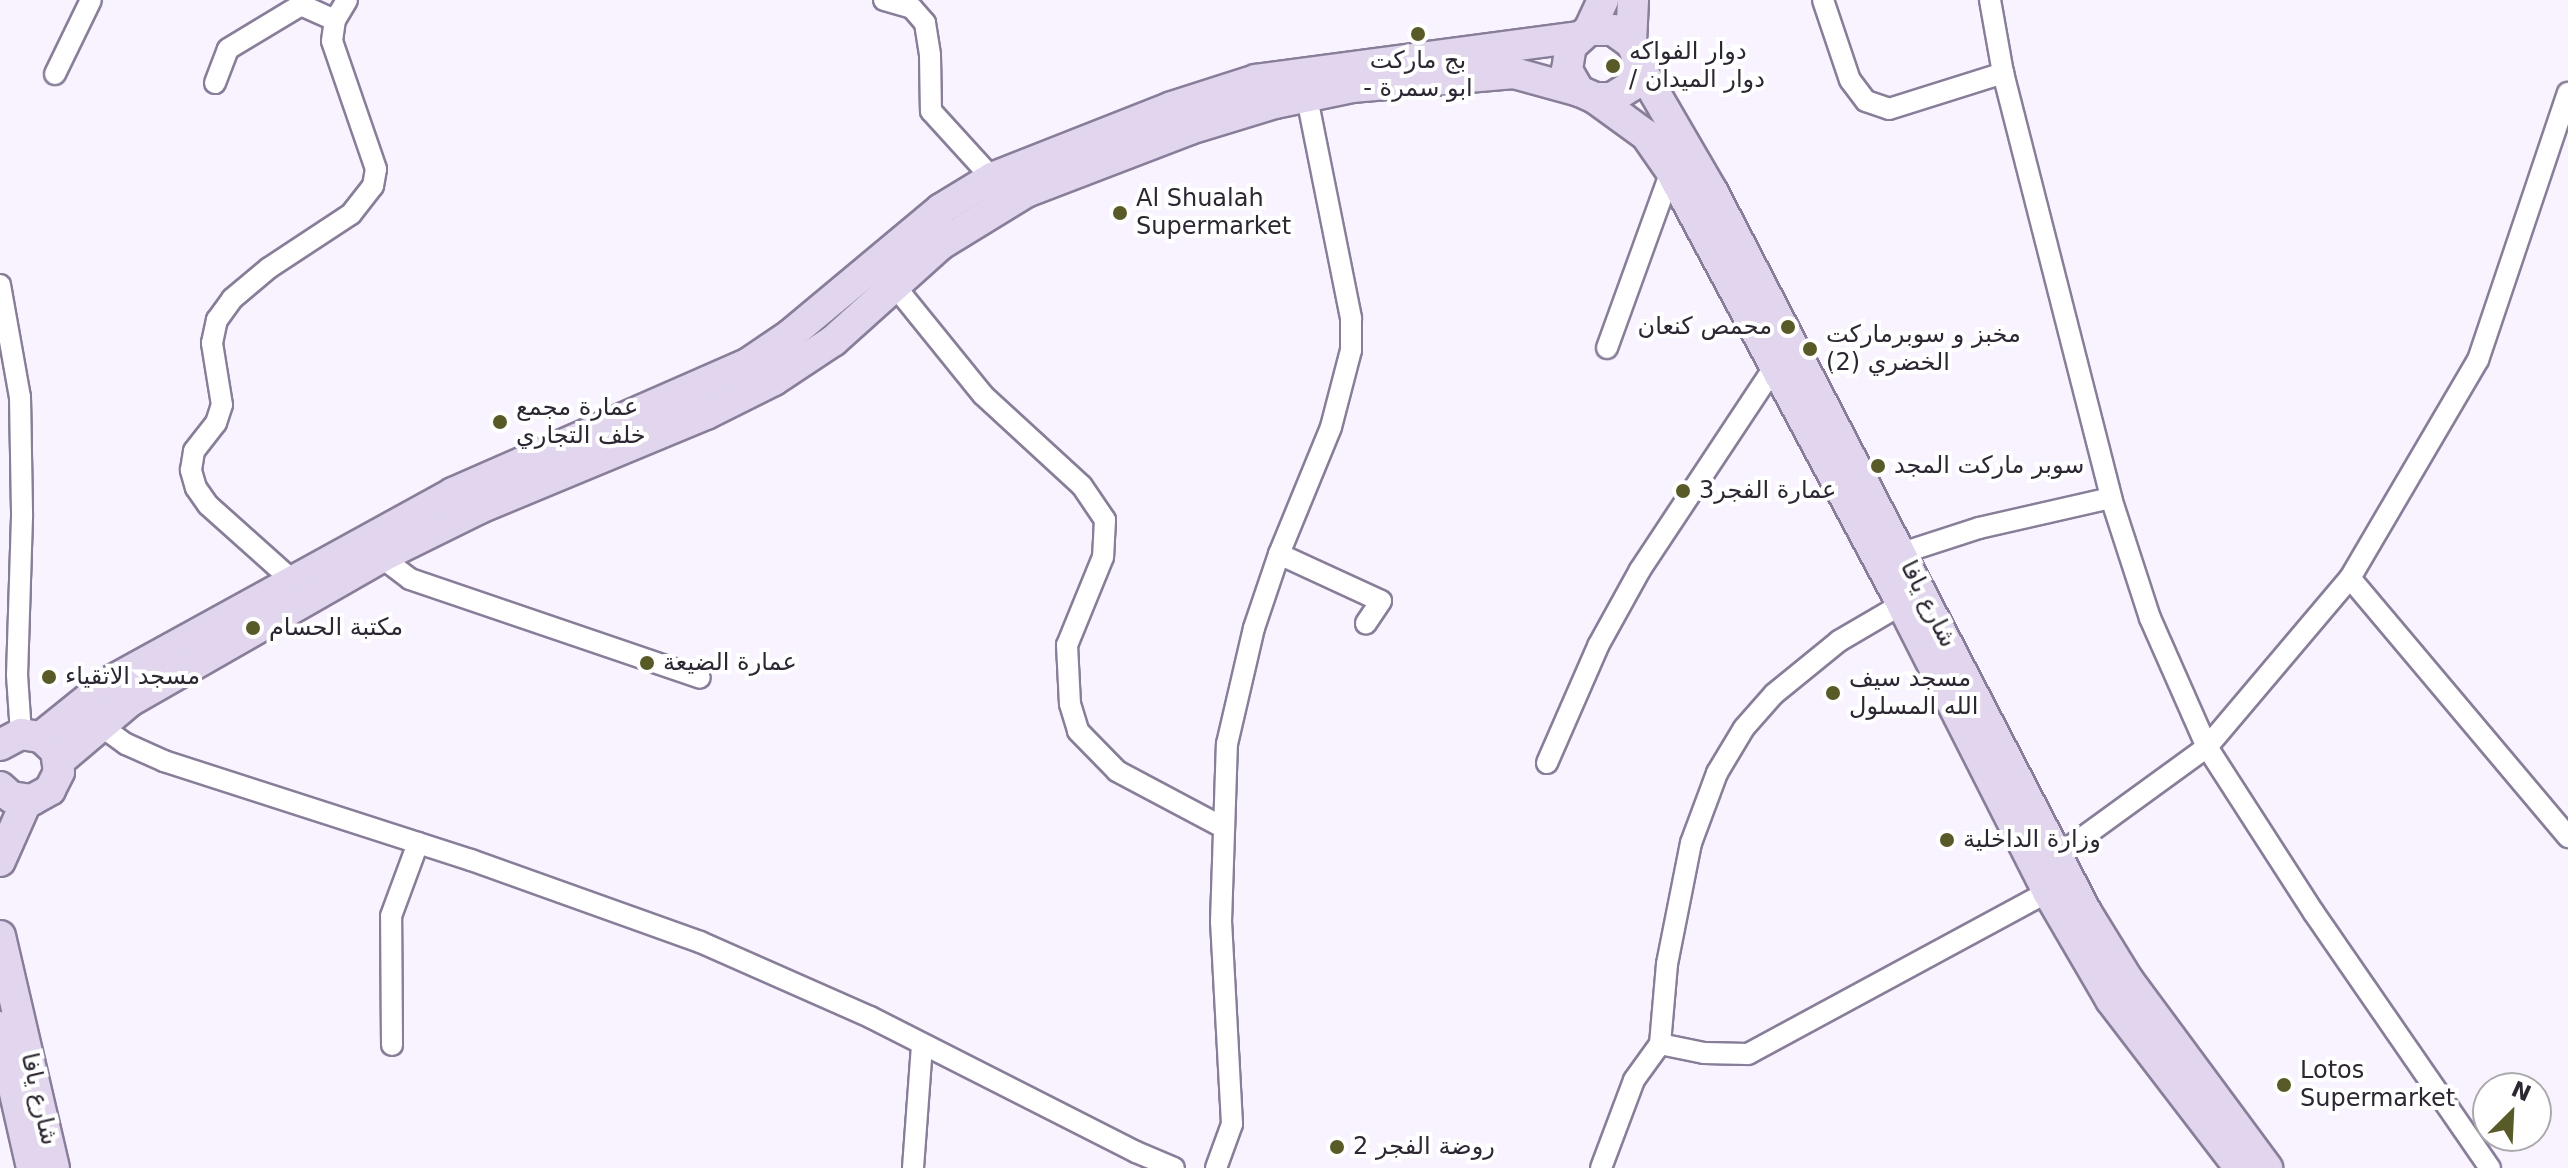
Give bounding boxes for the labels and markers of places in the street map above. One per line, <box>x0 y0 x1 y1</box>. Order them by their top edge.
marker: بج ماركت - ابو سمرة <box>1409 25 1427 43</box>
place label: دوار الفواكه / دوار الميدان <box>1629 38 1765 94</box>
place label: بج ماركت - ابو سمرة <box>1363 47 1473 103</box>
marker: دوار الفواكه / دوار الميدان <box>1604 57 1622 75</box>
place label: Al Shualah Supermarket <box>1136 185 1291 241</box>
marker: Al Shualah Supermarket <box>1111 204 1129 222</box>
place label: محمص كنعان <box>1638 313 1772 341</box>
marker: محمص كنعان <box>1779 318 1797 336</box>
place label: مخبز و سوبرماركت الخضري (2) <box>1826 321 2021 377</box>
marker: مخبز و سوبرماركت الخضري (2) <box>1801 340 1819 358</box>
place label: عمارة مجمع خلف التجاري <box>516 394 646 450</box>
marker: عمارة مجمع خلف التجاري <box>491 413 509 431</box>
place label: سوبر ماركت المجد <box>1894 452 2084 480</box>
marker: سوبر ماركت المجد <box>1869 457 1887 475</box>
place label: عمارة الفجر3 <box>1699 477 1836 505</box>
marker: عمارة الفجر3 <box>1674 482 1692 500</box>
place label: مكتبة الحسام <box>269 614 403 642</box>
marker: مكتبة الحسام <box>244 619 262 637</box>
place label: عمارة الضيعة <box>663 649 797 677</box>
marker: عمارة الضيعة <box>638 654 656 672</box>
place label: مسجد الاتقياء <box>65 663 200 691</box>
place label: مسجد سيف الله المسلول <box>1849 665 1978 721</box>
marker: مسجد الاتقياء <box>40 668 58 686</box>
marker: مسجد سيف الله المسلول <box>1824 684 1842 702</box>
place label: وزارة الداخلية <box>1963 826 2101 854</box>
marker: وزارة الداخلية <box>1938 831 1956 849</box>
place label: Lotos Supermarket <box>2300 1057 2455 1113</box>
marker: Lotos Supermarket <box>2275 1076 2293 1094</box>
place label: روضة الفجر 2 <box>1353 1133 1495 1161</box>
marker: روضة الفجر 2 <box>1328 1138 1346 1156</box>

